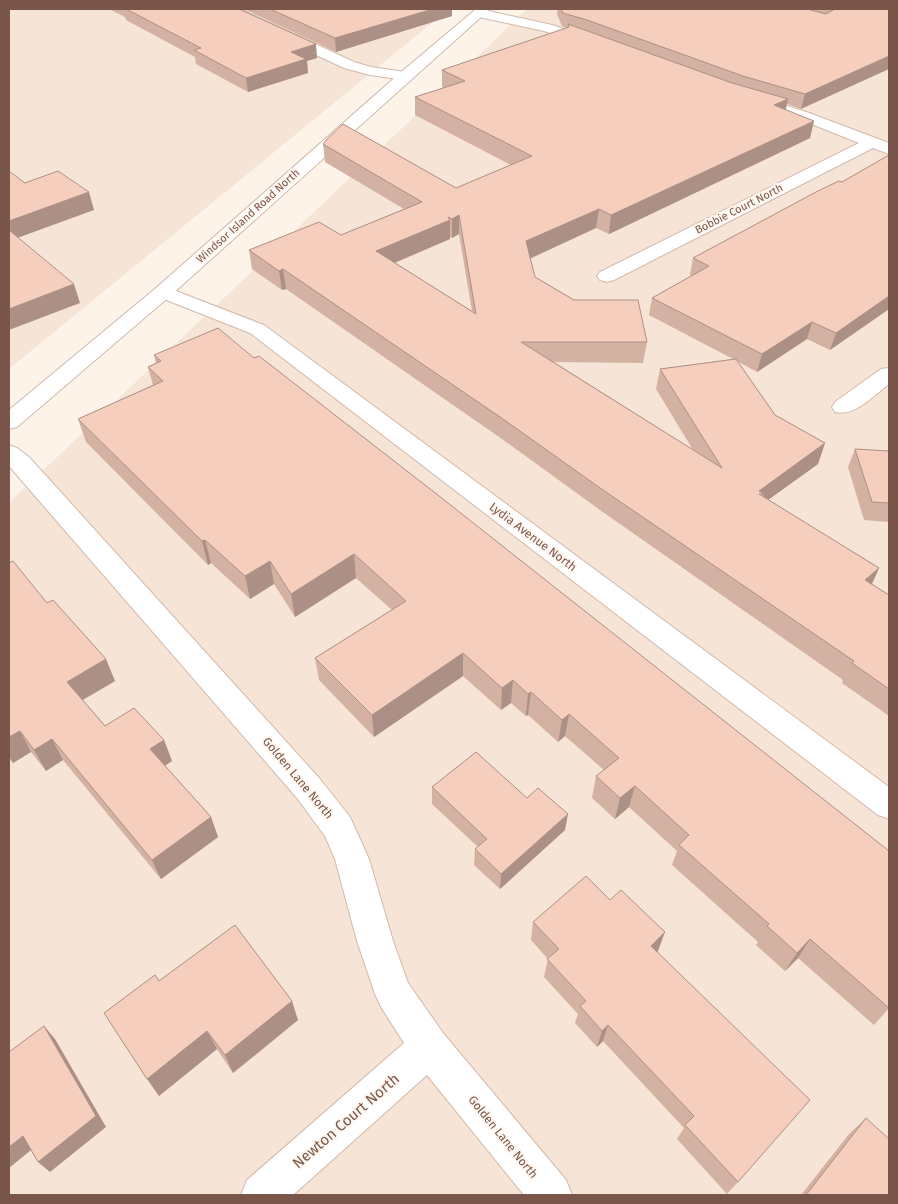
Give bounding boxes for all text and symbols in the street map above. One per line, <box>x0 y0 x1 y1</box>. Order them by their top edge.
street label: Windsor Island Road North <box>194 166 302 266</box>
street label: Bobbie Court North <box>693 181 785 237</box>
street label: Lydia Avenue North <box>487 500 579 574</box>
street label: Golden Lane North <box>260 734 336 822</box>
street label: Newton Court North <box>289 1070 403 1172</box>
street label: Golden Lane North <box>465 1093 541 1181</box>

